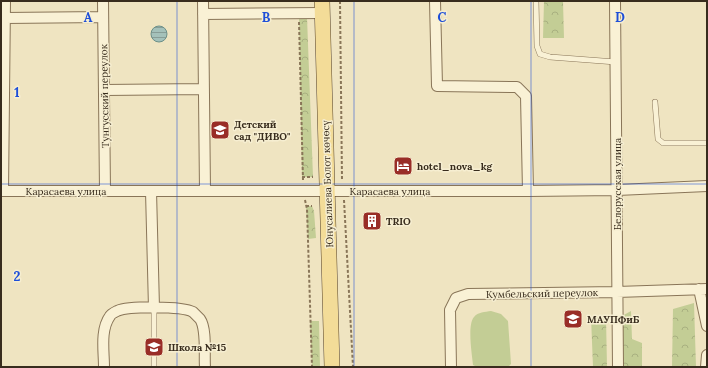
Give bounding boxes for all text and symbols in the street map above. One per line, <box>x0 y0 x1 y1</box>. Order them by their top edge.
text: A <box>84 9 93 26</box>
text: B <box>262 9 271 26</box>
text: C <box>438 9 447 26</box>
text: D <box>615 9 625 26</box>
street label: Тунгусский переулок <box>97 43 112 148</box>
text: 1 <box>14 84 20 101</box>
place label: Детский сад "ДИВО" <box>234 118 290 143</box>
school or university icon: Детский сад "ДИВО" <box>209 119 231 141</box>
street label: Юнусалиева Болот көчөсү <box>319 119 336 248</box>
street label: Белорусская улица <box>611 138 624 230</box>
hotel icon: hotel_nova_kg <box>392 155 414 177</box>
place label: hotel_nova_kg <box>417 160 493 173</box>
street label: Карасаева улица <box>26 185 106 198</box>
street label: Карасаева улица <box>350 185 430 198</box>
building icon: TRIO <box>361 210 383 232</box>
place label: TRIO <box>386 215 411 228</box>
text: 2 <box>14 268 21 285</box>
street label: Кумбельский переулок <box>486 286 599 301</box>
school or university icon: МАУПФиБ <box>562 308 584 330</box>
place label: МАУПФиБ <box>587 313 640 326</box>
school or university icon: Школа №15 <box>143 336 165 358</box>
place label: Школа №15 <box>168 341 227 354</box>

